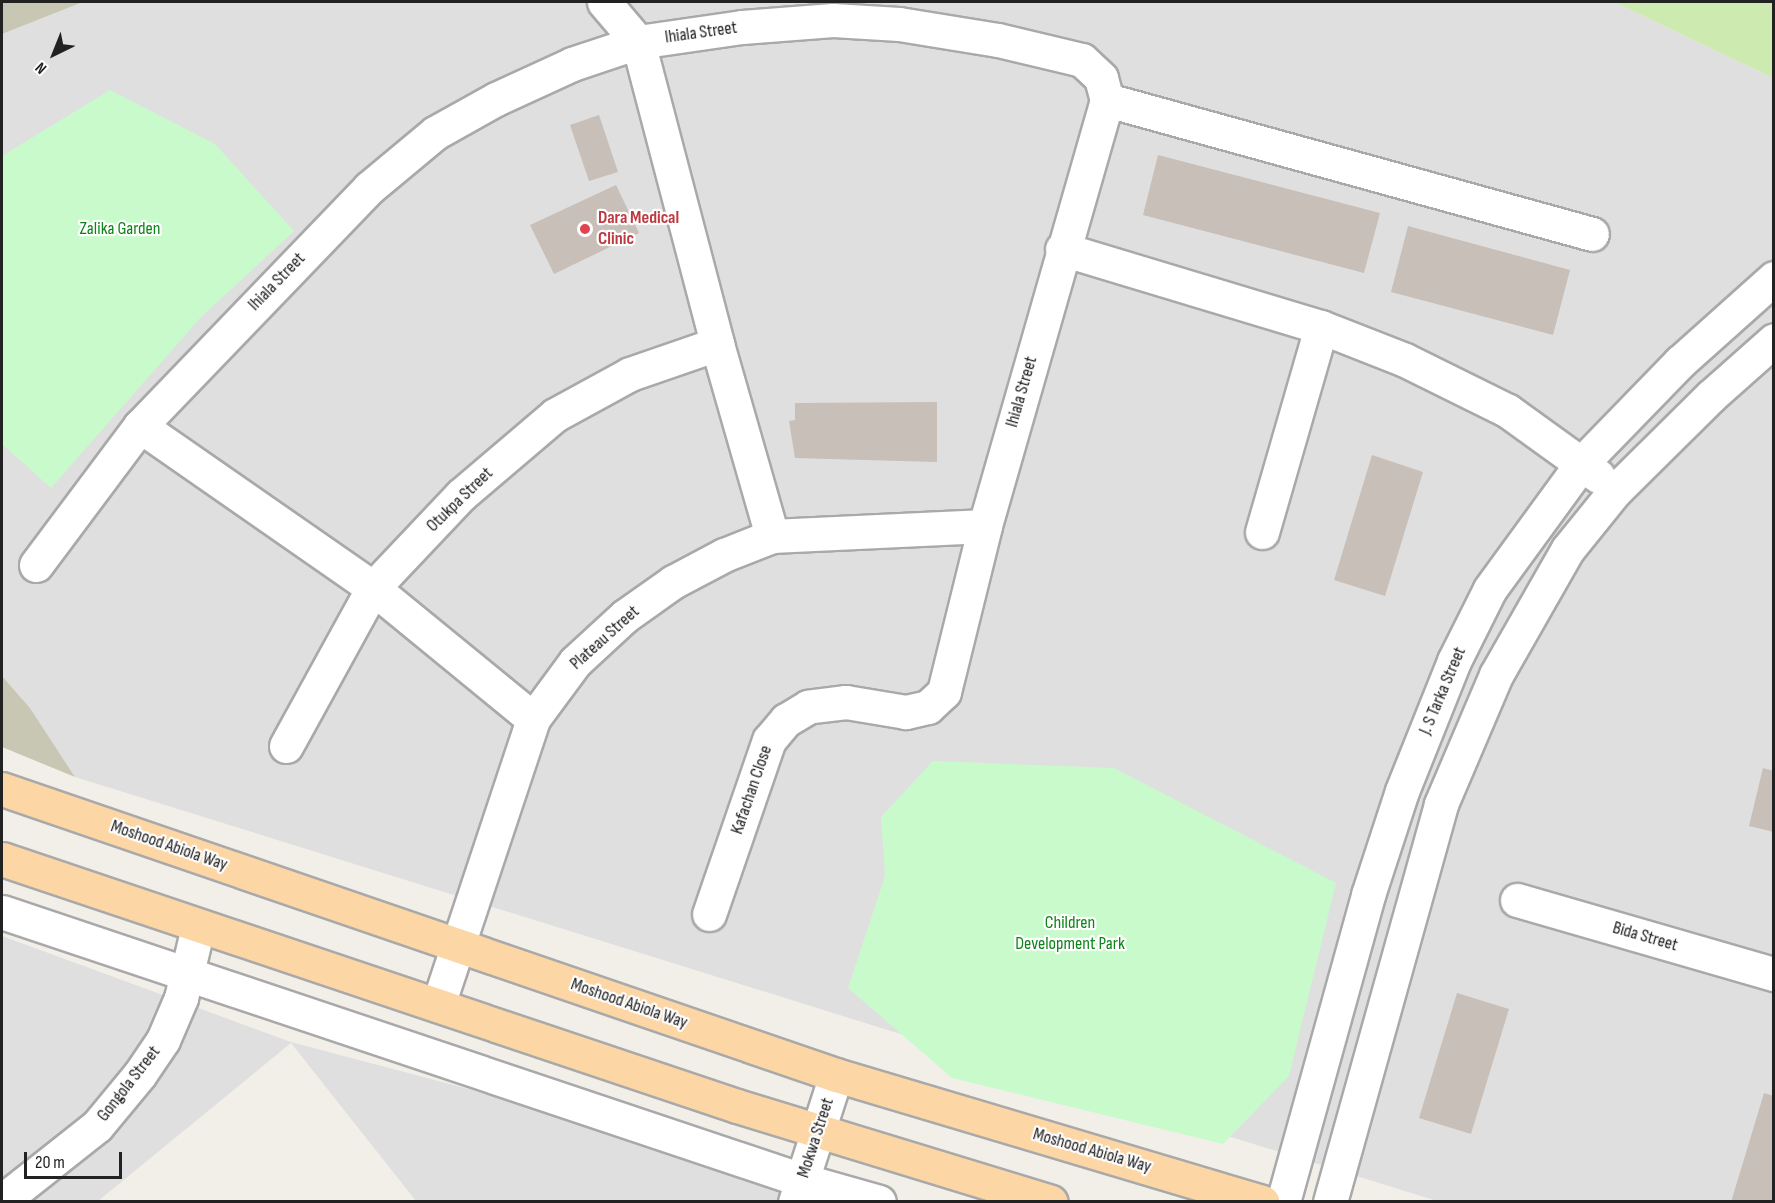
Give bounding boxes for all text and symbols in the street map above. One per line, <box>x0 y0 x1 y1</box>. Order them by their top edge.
street label: Ihiala Street <box>663 17 739 49</box>
north arrow <box>24 24 84 84</box>
text: N <box>32 58 51 77</box>
place label: Dara Medical Clinic <box>598 208 679 250</box>
park label: Zalika Garden <box>79 218 161 240</box>
marker: Dara Medical Clinic <box>576 220 594 238</box>
street label: Ihiala Street <box>244 248 310 316</box>
street label: Ihiala Street <box>1002 354 1042 430</box>
street label: Otukpa Street <box>422 463 498 537</box>
street label: Plateau Street <box>566 601 644 675</box>
street label: J. S Tarka Street <box>1415 644 1471 738</box>
street label: Kafachan Close <box>727 743 777 837</box>
street label: Moshood Abiola Way <box>108 816 230 876</box>
park label: Children Development Park <box>1015 913 1125 956</box>
street label: Bida Street <box>1610 917 1680 957</box>
street label: Moshood Abiola Way <box>568 974 690 1034</box>
street label: Gongola Street <box>93 1042 165 1126</box>
street label: Mokwa Street <box>793 1095 839 1181</box>
street label: Moshood Abiola Way <box>1030 1124 1154 1178</box>
scale bar <box>27 1140 124 1178</box>
text: 20 m <box>35 1152 65 1173</box>

